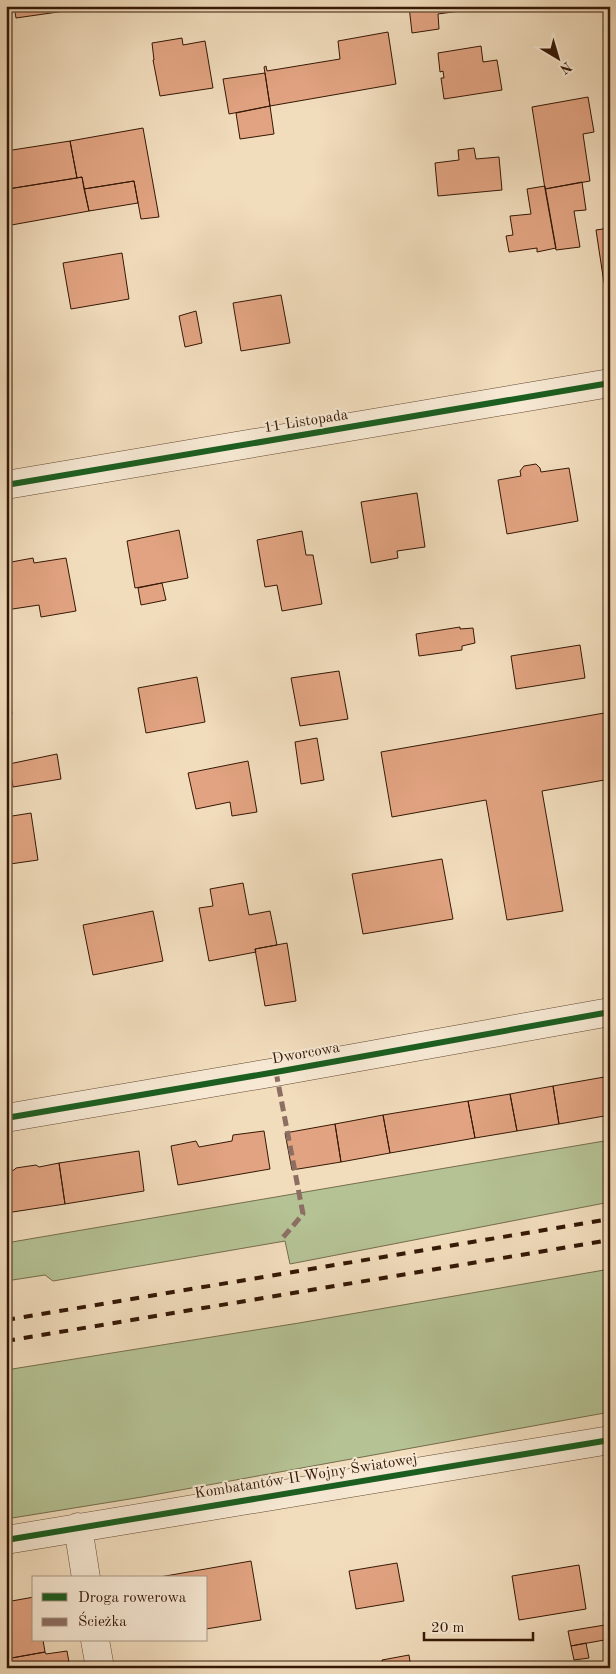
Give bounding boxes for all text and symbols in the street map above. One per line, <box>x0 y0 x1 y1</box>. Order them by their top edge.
north arrow <box>534 32 584 82</box>
text: N <box>557 59 574 76</box>
street label: 11 Listopada <box>263 408 350 436</box>
street label: Dworcowa <box>271 1041 342 1067</box>
street label: Kombatantów II Wojny Światowej <box>193 1448 418 1502</box>
legend <box>32 1576 208 1642</box>
text: Droga rowerowa <box>78 1591 187 1606</box>
scale bar <box>424 1609 532 1641</box>
text: Ścieżka <box>78 1611 127 1630</box>
text: 20 m <box>431 1621 465 1636</box>

